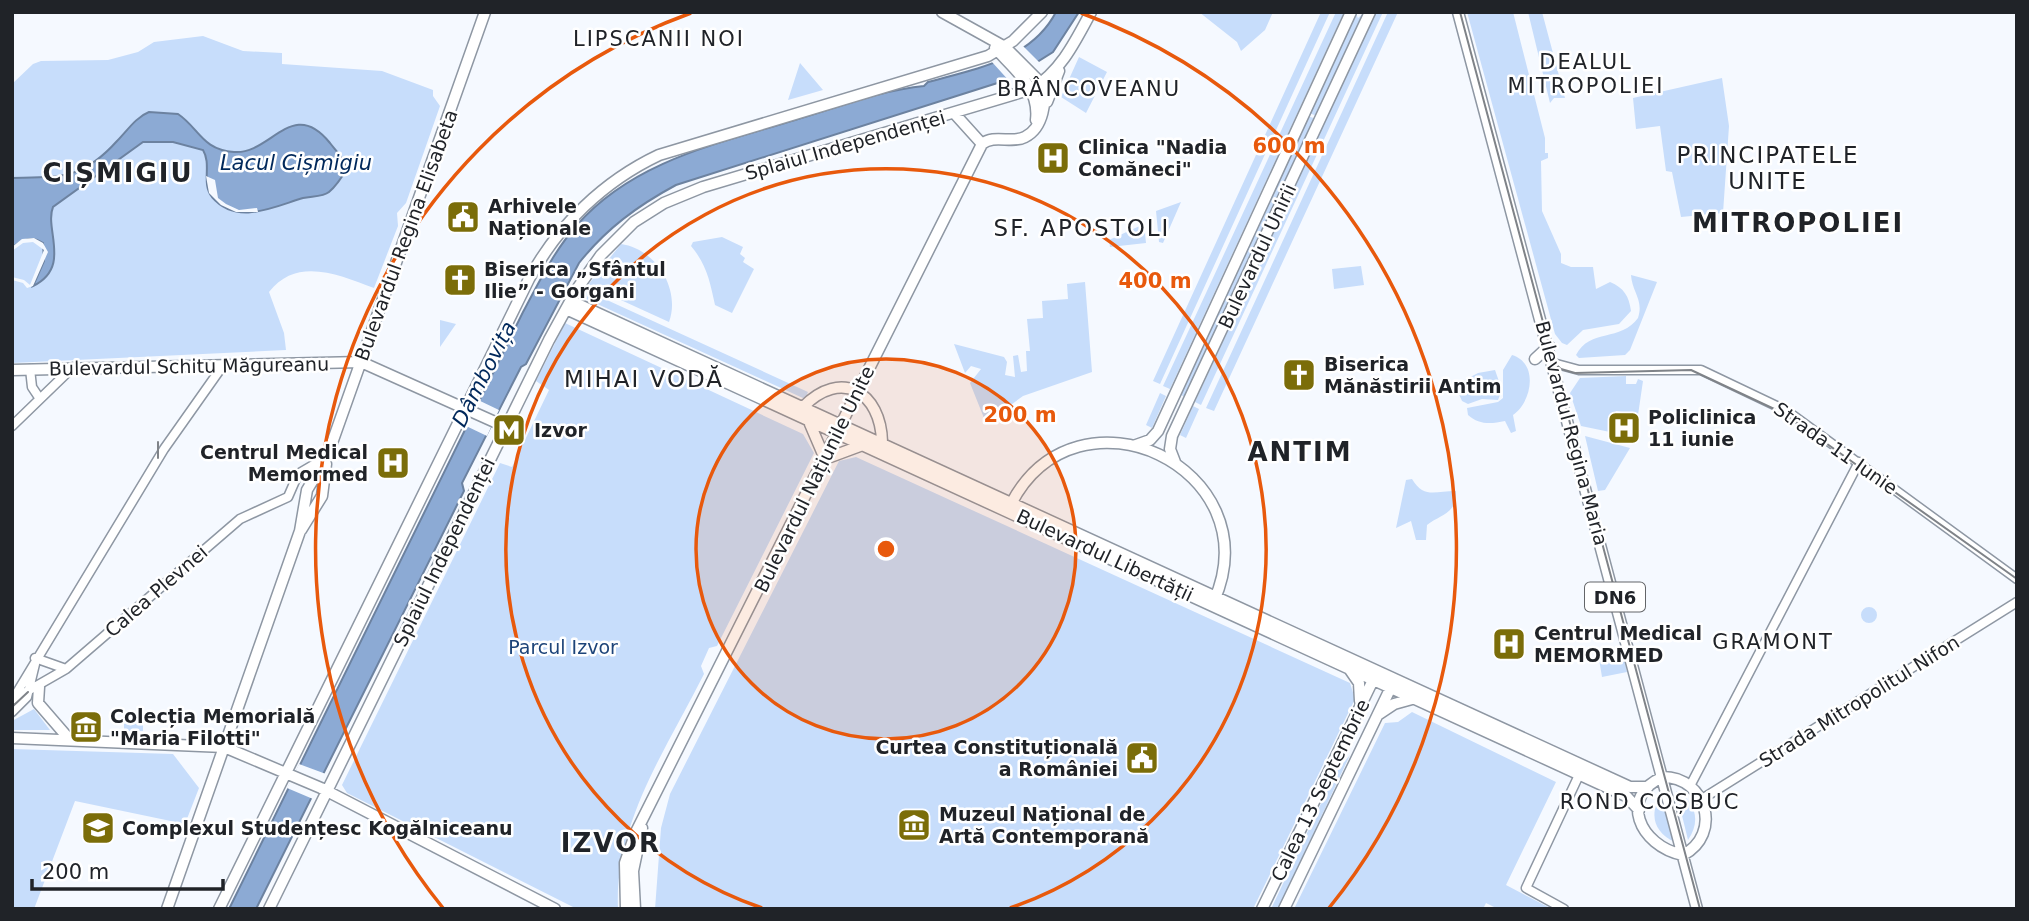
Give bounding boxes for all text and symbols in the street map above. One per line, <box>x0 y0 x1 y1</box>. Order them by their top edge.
district label: LIPSCANII NOI <box>573 27 745 51</box>
district label: DEALUL MITROPOLIEI <box>1508 50 1664 98</box>
district label: BRÂNCOVEANU <box>997 76 1181 101</box>
street label: Bulevardul Regina Elisabeta <box>350 106 462 364</box>
street label: Splaiul Independenței <box>742 106 948 185</box>
text: 600 m <box>1252 134 1326 158</box>
place label: Clinica "Nadia Comăneci" <box>1078 136 1227 180</box>
hospital icon: Clinica "Nadia Comăneci" <box>1034 139 1072 177</box>
district label: PRINCIPATELE UNITE <box>1677 142 1859 194</box>
water label: Lacul Cișmigiu <box>220 151 372 175</box>
district label: CIȘMIGIU <box>42 158 194 188</box>
street label: Bulevardul Unirii <box>1214 180 1300 332</box>
place label: Arhivele Naționale <box>488 195 591 240</box>
public building icon: Arhivele Naționale <box>444 198 482 236</box>
district label: MITROPOLIEI <box>1692 208 1904 238</box>
district label: SF. APOSTOLI <box>994 215 1170 241</box>
place label: Biserica „Sfântul Ilie” - Gorgani <box>484 258 666 302</box>
church icon: Biserica „Sfântul Ilie” - Gorgani <box>441 261 479 299</box>
text: 400 m <box>1118 269 1192 293</box>
water label: Dâmbovița <box>447 317 521 431</box>
street label: Bulevardul Regina Maria <box>1531 318 1613 548</box>
street label: Bulevardul Schitu Măgureanu <box>49 353 329 379</box>
place label: Biserica Mănăstirii Antim <box>1324 353 1502 397</box>
church icon: Biserica Mănăstirii Antim <box>1280 356 1318 394</box>
street label: Bulevardul Națiunile Unite <box>750 362 879 596</box>
district label: MIHAI VODĂ <box>564 365 724 392</box>
street label: Strada 11 Iunie <box>1770 397 1902 499</box>
text: 200 m <box>983 403 1057 427</box>
place label: Policlinica 11 iunie <box>1648 406 1756 450</box>
hospital icon: Policlinica 11 iunie <box>1605 409 1643 447</box>
metro station icon: Izvor <box>490 411 528 449</box>
place label: Izvor <box>534 419 588 441</box>
district label: ANTIM <box>1247 437 1353 467</box>
place label: Centrul Medical Memormed <box>200 441 368 485</box>
hospital icon: Centrul Medical Memormed <box>374 444 412 482</box>
street label: Splaiul Independenței <box>389 454 500 650</box>
street label: Bulevardul Libertății <box>1013 504 1197 607</box>
centre of rings <box>874 537 898 561</box>
street label: Calea Plevnei <box>100 541 212 641</box>
road number: DN6 <box>1585 582 1645 612</box>
place label: Centrul Medical MEMORMED <box>1534 622 1702 666</box>
hospital icon: Centrul Medical MEMORMED <box>1490 625 1528 663</box>
district label: GRAMONT <box>1712 630 1834 654</box>
street label: Strada Mitropolitul Nifon <box>1755 630 1963 772</box>
park label: Parcul Izvor <box>508 636 618 658</box>
street label: Calea 13 Septembrie <box>1266 695 1374 885</box>
place label: Colecția Memorială "Maria Filotti" <box>110 705 315 749</box>
museum icon: Colecția Memorială "Maria Filotti" <box>67 708 105 746</box>
place label: Curtea Constituțională a României <box>875 736 1118 780</box>
public building icon: Curtea Constituțională a României <box>1123 739 1161 777</box>
district label: ROND COȘBUC <box>1560 790 1740 814</box>
place label: Muzeul Național de Artă Contemporană <box>939 803 1149 847</box>
museum icon: Muzeul Național de Artă Contemporană <box>895 806 933 844</box>
school or university icon: Complexul Studențesc Kogălniceanu <box>79 809 117 847</box>
place label: Complexul Studențesc Kogălniceanu <box>122 817 513 840</box>
district label: IZVOR <box>561 828 661 858</box>
scale bar <box>32 848 222 892</box>
text: 200 m <box>42 860 109 884</box>

